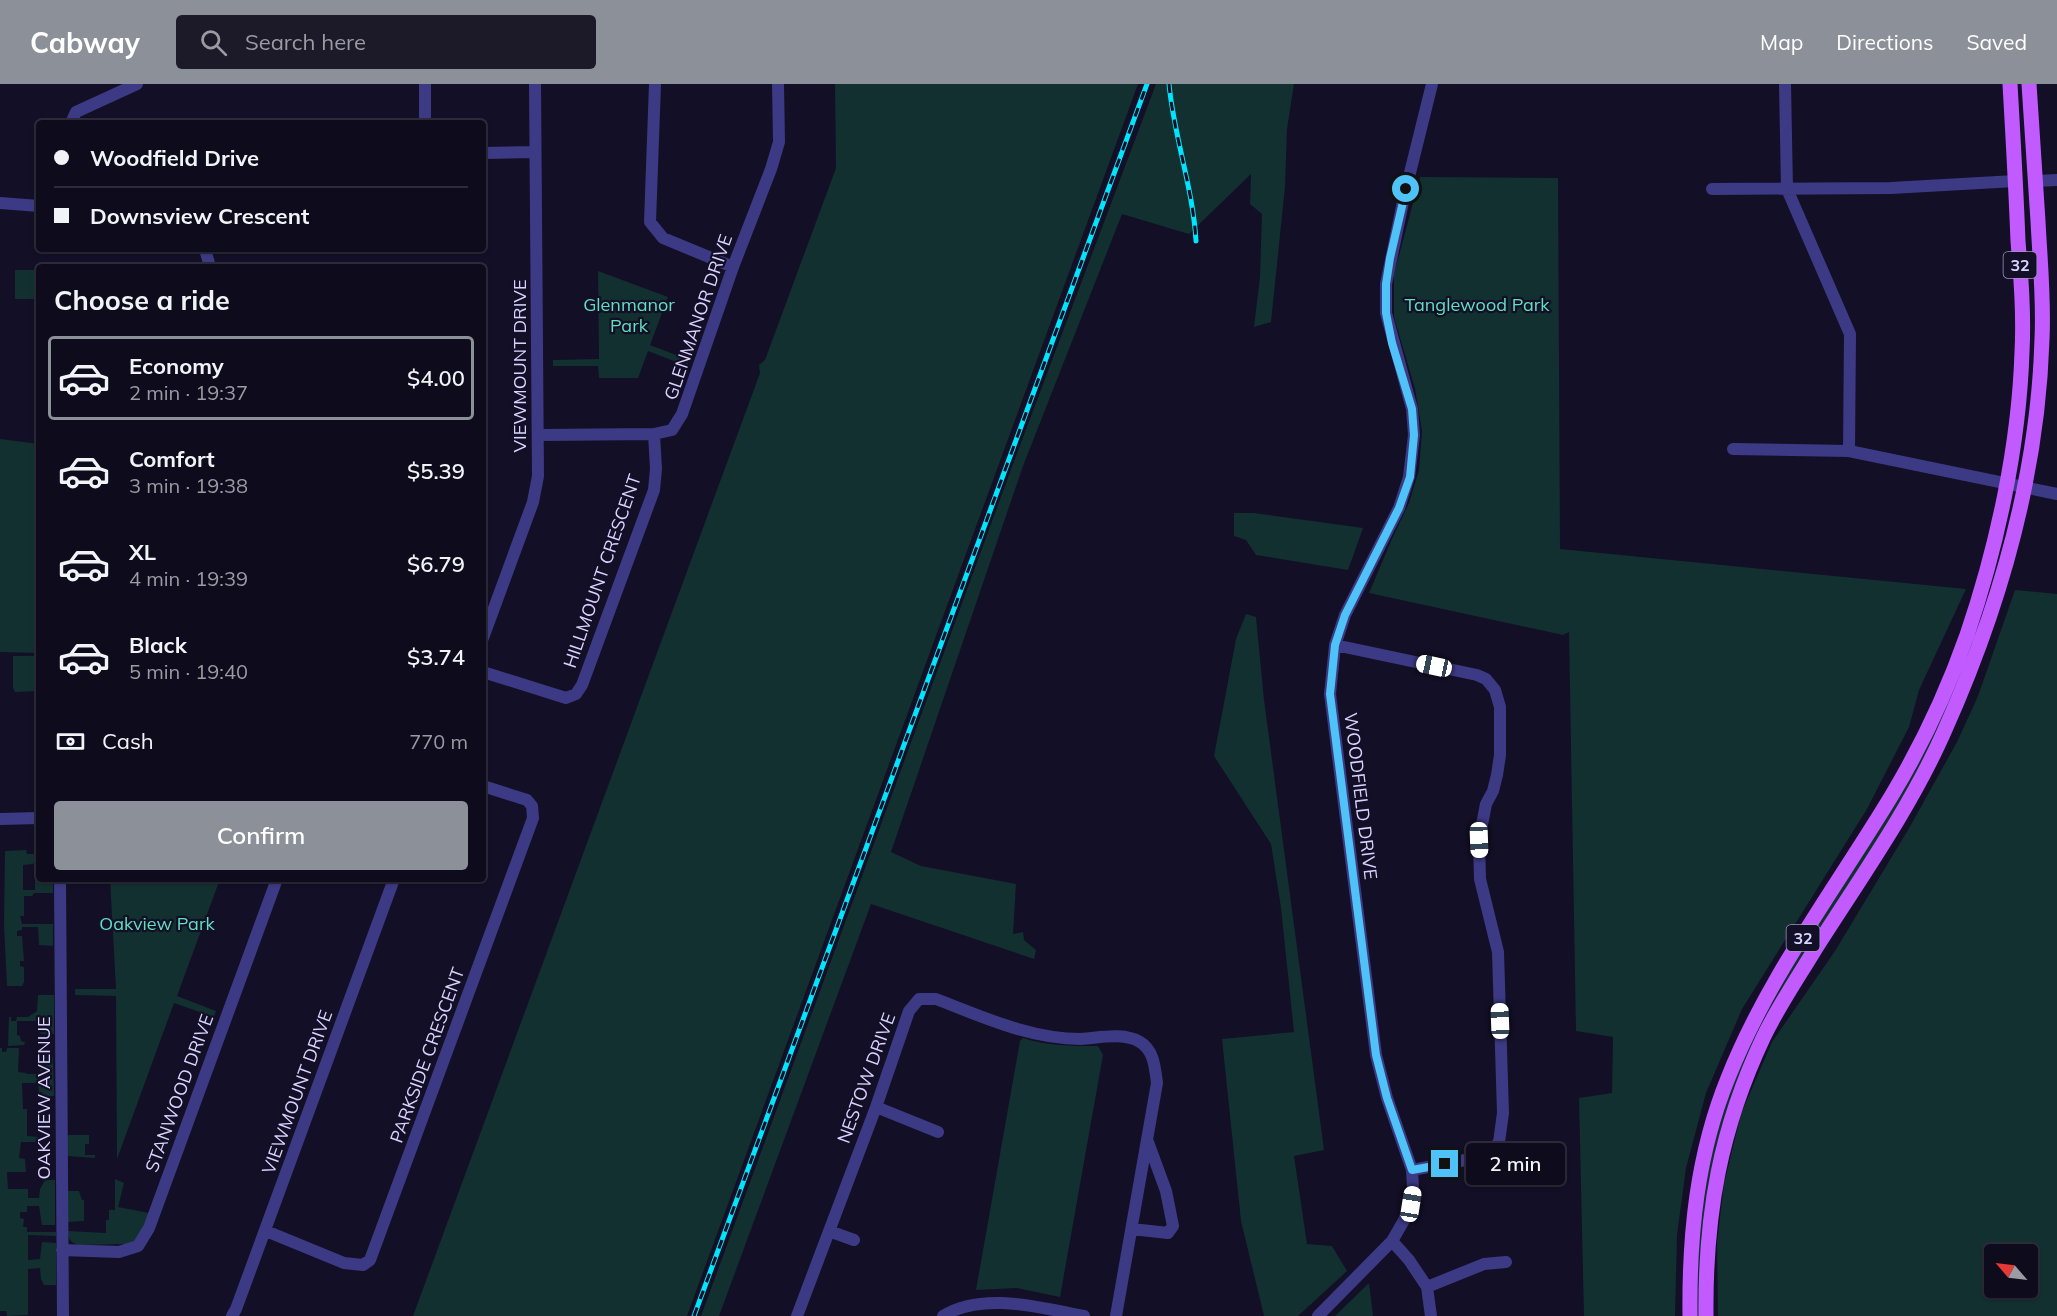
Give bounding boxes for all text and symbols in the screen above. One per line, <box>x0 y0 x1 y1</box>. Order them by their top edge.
search box <box>176 15 596 69</box>
text: Cabway <box>30 25 140 60</box>
icon: search <box>197 26 230 59</box>
text: Search here <box>245 28 366 56</box>
text: Map <box>1760 29 1803 55</box>
text: Directions <box>1836 29 1933 55</box>
text: Saved <box>1966 29 2027 55</box>
text: Woodfield Drive <box>90 144 259 172</box>
route start <box>1392 175 1419 202</box>
text: Downsview Crescent <box>90 202 309 230</box>
street label: GLENMANOR DRIVE <box>659 231 737 403</box>
road number: 32 <box>2004 252 2036 278</box>
street label: VIEWMOUNT DRIVE <box>508 280 531 452</box>
text: Choose a ride <box>54 283 230 317</box>
park label: Glenmanor Park <box>583 293 675 337</box>
park label: Tanglewood Park <box>1404 293 1550 316</box>
icon: car <box>57 351 111 405</box>
text: Economy <box>129 352 224 380</box>
text: $4.00 <box>407 364 465 392</box>
text: 2 min · 19:37 <box>129 380 248 405</box>
icon: car <box>57 444 111 498</box>
text: Comfort <box>129 445 215 473</box>
text: $5.39 <box>407 457 465 485</box>
street label: HILLMOUNT CRESCENT <box>558 471 646 671</box>
text: 3 min · 19:38 <box>129 473 248 498</box>
icon: car <box>57 537 111 591</box>
text: XL <box>129 538 156 566</box>
text: $6.79 <box>407 550 465 578</box>
text: 4 min · 19:39 <box>129 566 248 591</box>
icon: car <box>57 630 111 684</box>
text: Black <box>129 631 187 659</box>
text: $3.74 <box>407 643 465 671</box>
car <box>1415 653 1453 679</box>
text: 5 min · 19:40 <box>129 659 248 684</box>
street label: WOODFIELD DRIVE <box>1339 711 1383 881</box>
icon: cash <box>54 725 87 758</box>
text: Cash <box>102 727 154 755</box>
text: 770 m <box>409 729 468 754</box>
button: Confirm <box>54 801 468 870</box>
car <box>1469 822 1489 858</box>
park label: Oakview Park <box>99 912 215 935</box>
road number: 32 <box>1786 925 1820 951</box>
street label: PARKSIDE CRESCENT <box>385 964 470 1146</box>
car <box>1490 1003 1510 1039</box>
street label: VIEWMOUNT DRIVE <box>257 1007 337 1177</box>
street label: NESTOW DRIVE <box>832 1010 900 1146</box>
street label: STANWOOD DRIVE <box>140 1011 218 1175</box>
street label: OAKVIEW AVENUE <box>32 1016 55 1180</box>
callout: 2 min <box>1466 1143 1565 1185</box>
route end <box>1431 1150 1458 1177</box>
text: 2 min <box>1490 1151 1541 1176</box>
car <box>1399 1185 1423 1223</box>
north arrow <box>1984 1244 2038 1298</box>
map controls <box>1984 1244 2038 1298</box>

